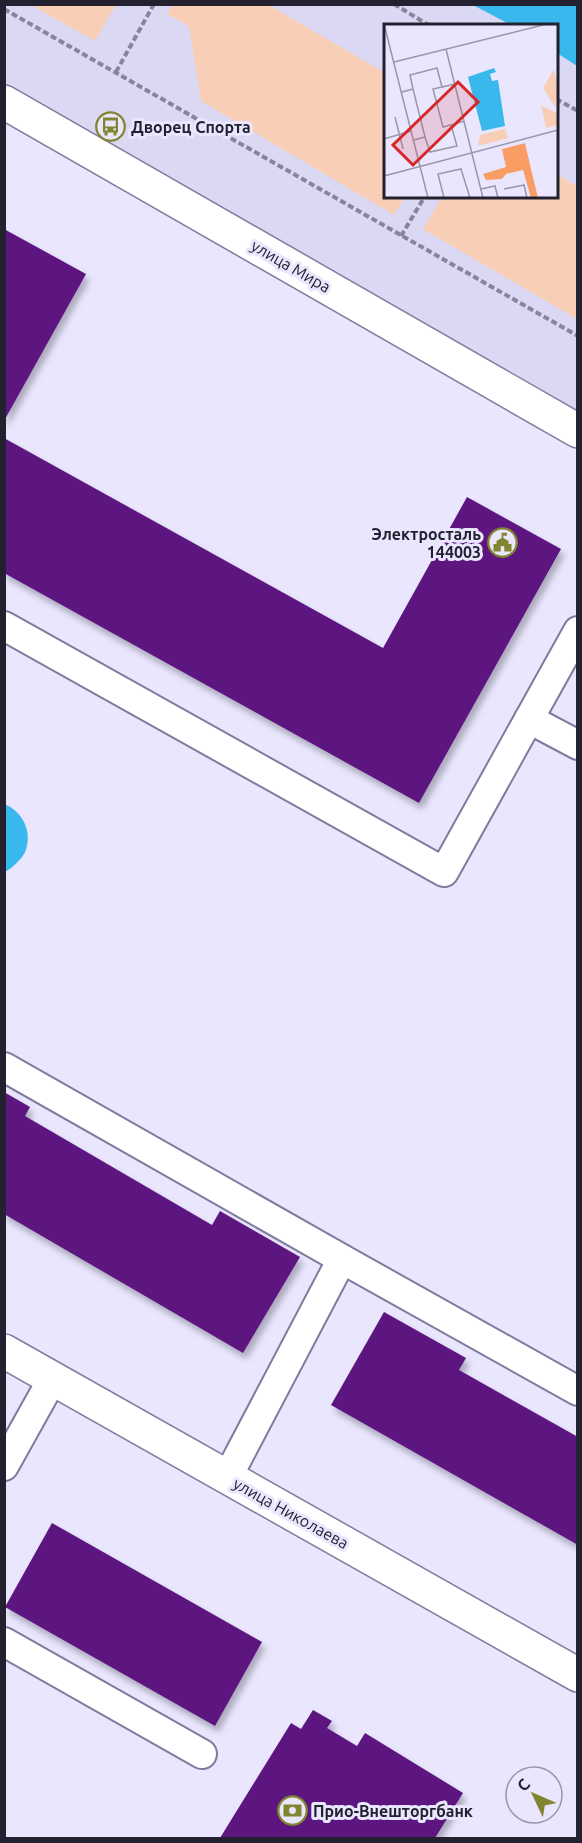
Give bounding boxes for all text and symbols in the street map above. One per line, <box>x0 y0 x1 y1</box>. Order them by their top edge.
inset map <box>384 24 558 198</box>
bus stop icon: Дворец Спорта <box>94 111 126 143</box>
place label: Дворец Спорта <box>131 118 251 136</box>
street label: улица Мира <box>248 236 334 296</box>
place label: Электросталь 144003 <box>371 525 481 561</box>
public building icon: Электросталь 144003 <box>486 527 518 559</box>
street label: улица Николаева <box>230 1474 352 1552</box>
north arrow <box>504 1765 564 1825</box>
text: С <box>513 1775 533 1795</box>
bank icon: Прио-Внешторгбанк <box>276 1795 308 1827</box>
place label: Прио-Внешторгбанк <box>313 1802 473 1820</box>

